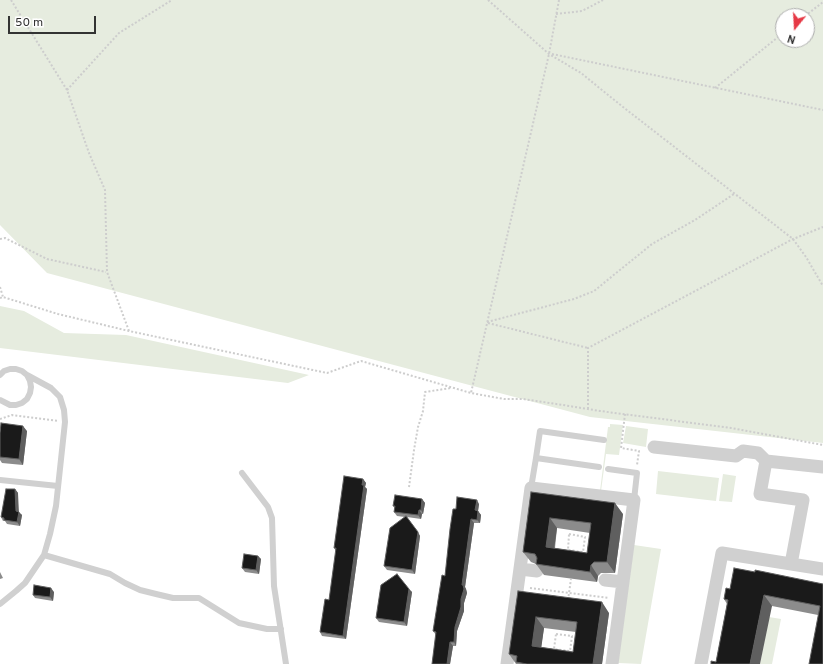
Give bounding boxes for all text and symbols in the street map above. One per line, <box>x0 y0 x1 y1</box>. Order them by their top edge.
scale bar <box>10 8 98 34</box>
north arrow <box>775 8 815 48</box>
text: 50 m <box>15 15 43 31</box>
text: N <box>786 31 798 46</box>

